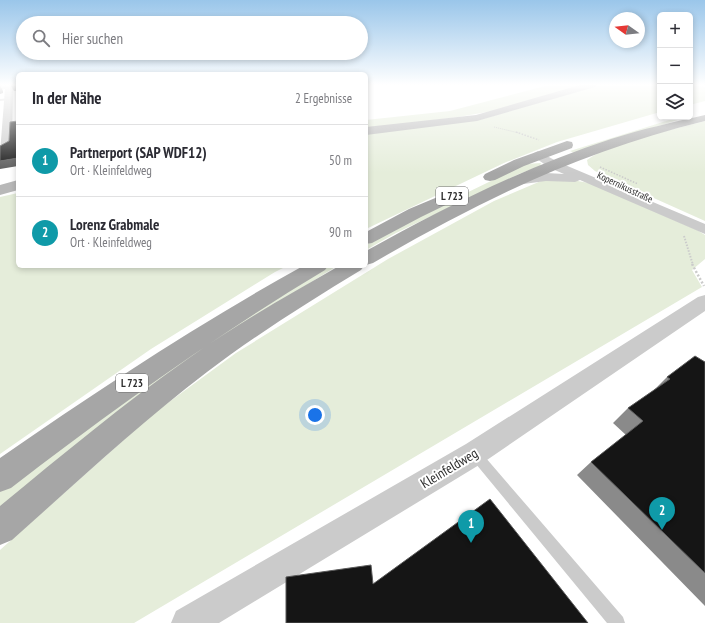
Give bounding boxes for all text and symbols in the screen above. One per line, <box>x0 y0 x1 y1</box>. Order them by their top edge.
north arrow <box>609 12 645 48</box>
map controls <box>657 12 693 120</box>
button: + <box>657 12 693 48</box>
search box <box>16 16 368 60</box>
icon: search <box>30 27 52 49</box>
text: Hier suchen <box>62 29 123 48</box>
button: − <box>657 48 693 84</box>
button: layers <box>657 84 693 120</box>
text: In der Nähe <box>32 87 102 109</box>
text: 2 Ergebnisse <box>295 90 352 107</box>
text: Partnerport (SAP WDF12) <box>70 143 207 162</box>
text: 1 <box>42 152 48 169</box>
text: 50 m <box>329 152 352 169</box>
text: Ort · Kleinfeldweg <box>70 162 152 179</box>
street label: Kopernikusstraße <box>595 168 655 206</box>
road number: L 723 <box>436 187 468 205</box>
text: Lorenz Grabmale <box>70 215 159 234</box>
text: 2 <box>42 224 48 241</box>
text: 90 m <box>329 224 352 241</box>
text: Ort · Kleinfeldweg <box>70 234 152 251</box>
road number: L 723 <box>116 374 148 392</box>
your location <box>305 405 325 425</box>
street label: Kleinfeldweg <box>417 444 481 492</box>
pin: 2 <box>649 497 675 530</box>
pin: 1 <box>458 510 484 543</box>

